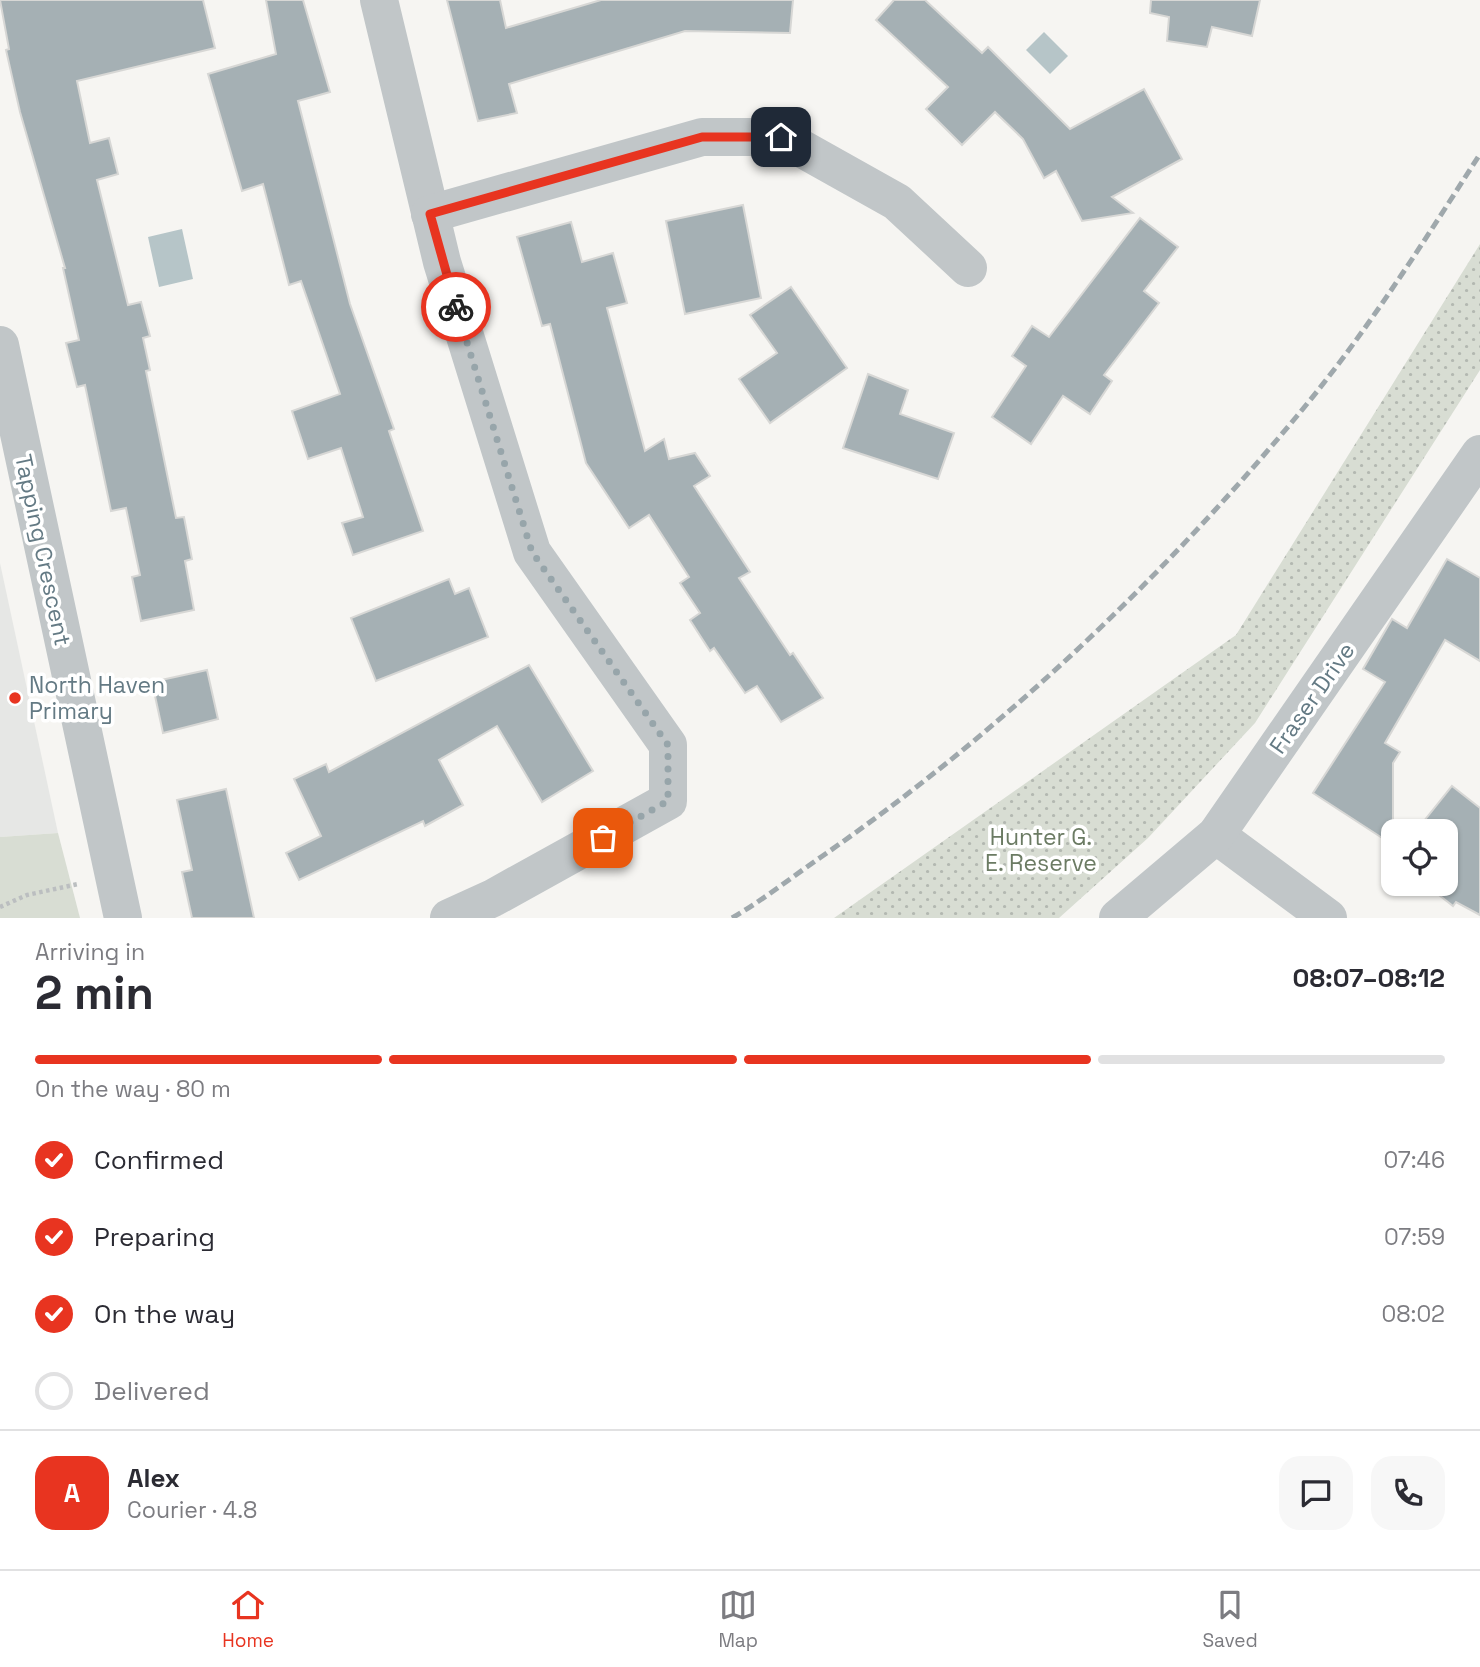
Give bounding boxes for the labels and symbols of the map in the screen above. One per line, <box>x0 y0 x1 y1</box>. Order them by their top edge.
pin <box>751 107 811 167</box>
courier <box>421 272 491 342</box>
street label: Tapping Crescent <box>8 451 78 649</box>
street label: Fraser Drive <box>1263 636 1361 760</box>
place label: North Haven Primary <box>29 670 165 726</box>
marker: North Haven Primary <box>7 690 23 706</box>
pin <box>573 808 633 868</box>
park label: Hunter G. E. Reserve <box>985 822 1097 878</box>

